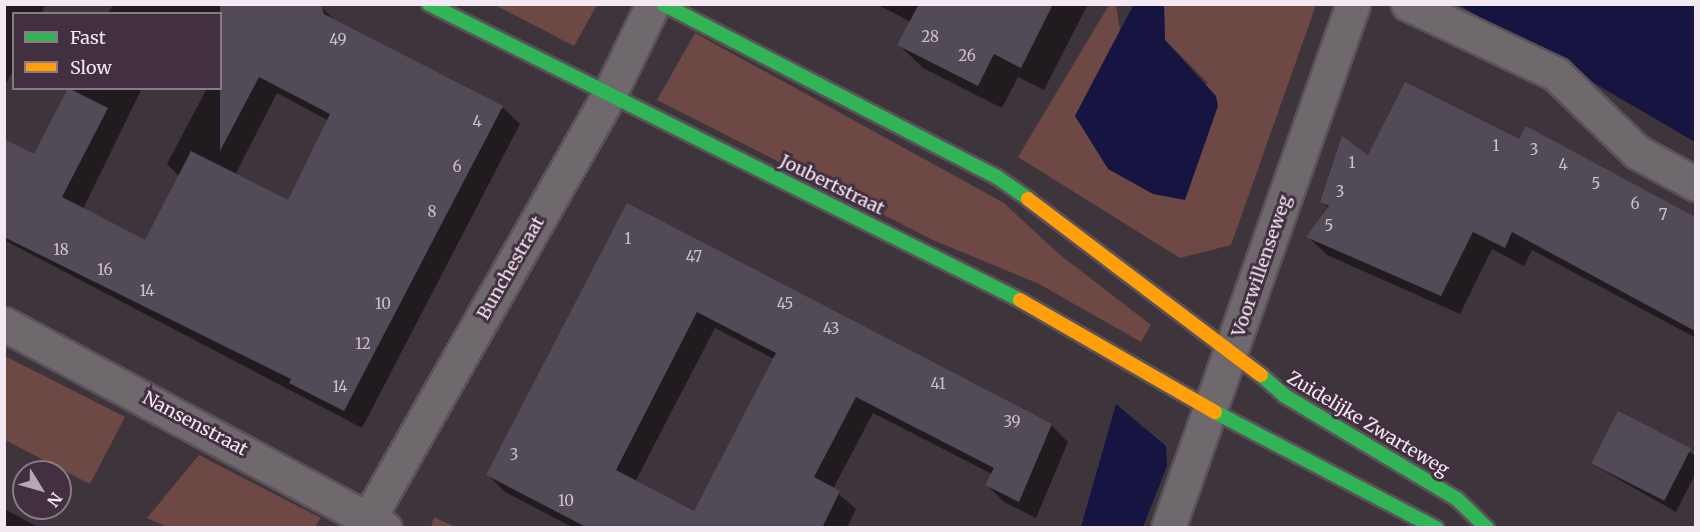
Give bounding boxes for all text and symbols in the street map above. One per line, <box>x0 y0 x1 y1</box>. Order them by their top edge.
legend <box>12 12 222 90</box>
text: Fast <box>70 26 106 49</box>
house number: 28 <box>921 28 939 46</box>
house number: 49 <box>329 31 347 49</box>
house number: 26 <box>958 47 976 65</box>
text: Slow <box>70 56 112 79</box>
house number: 4 <box>472 113 482 131</box>
house number: 1 <box>1493 137 1499 155</box>
house number: 3 <box>1530 141 1538 159</box>
street label: Joubertstraat <box>776 150 888 220</box>
house number: 1 <box>1349 154 1355 172</box>
house number: 4 <box>1558 156 1568 174</box>
house number: 6 <box>452 158 462 176</box>
house number: 5 <box>1592 175 1600 193</box>
house number: 3 <box>1336 183 1344 201</box>
street label: Voorwillenseweg <box>1228 192 1296 340</box>
house number: 6 <box>1630 195 1640 213</box>
house number: 8 <box>428 203 436 221</box>
house number: 7 <box>1659 206 1667 224</box>
street label: Bunchestraat <box>473 213 549 323</box>
house number: 5 <box>1325 217 1333 235</box>
house number: 1 <box>625 230 631 248</box>
house number: 18 <box>53 241 69 259</box>
house number: 47 <box>686 248 702 266</box>
house number: 16 <box>97 261 113 279</box>
house number: 14 <box>139 282 155 300</box>
house number: 10 <box>375 295 391 313</box>
house number: 45 <box>777 295 793 313</box>
house number: 43 <box>823 320 839 338</box>
house number: 12 <box>355 335 371 353</box>
street label: Zuidelijke Zwarteweg <box>1283 367 1453 481</box>
house number: 41 <box>931 375 945 393</box>
house number: 14 <box>332 378 348 396</box>
street label: Nansenstraat <box>139 387 251 461</box>
house number: 39 <box>1003 413 1021 431</box>
house number: 3 <box>510 446 518 464</box>
north arrow <box>12 460 72 520</box>
text: N <box>43 489 67 511</box>
house number: 10 <box>558 492 574 510</box>

